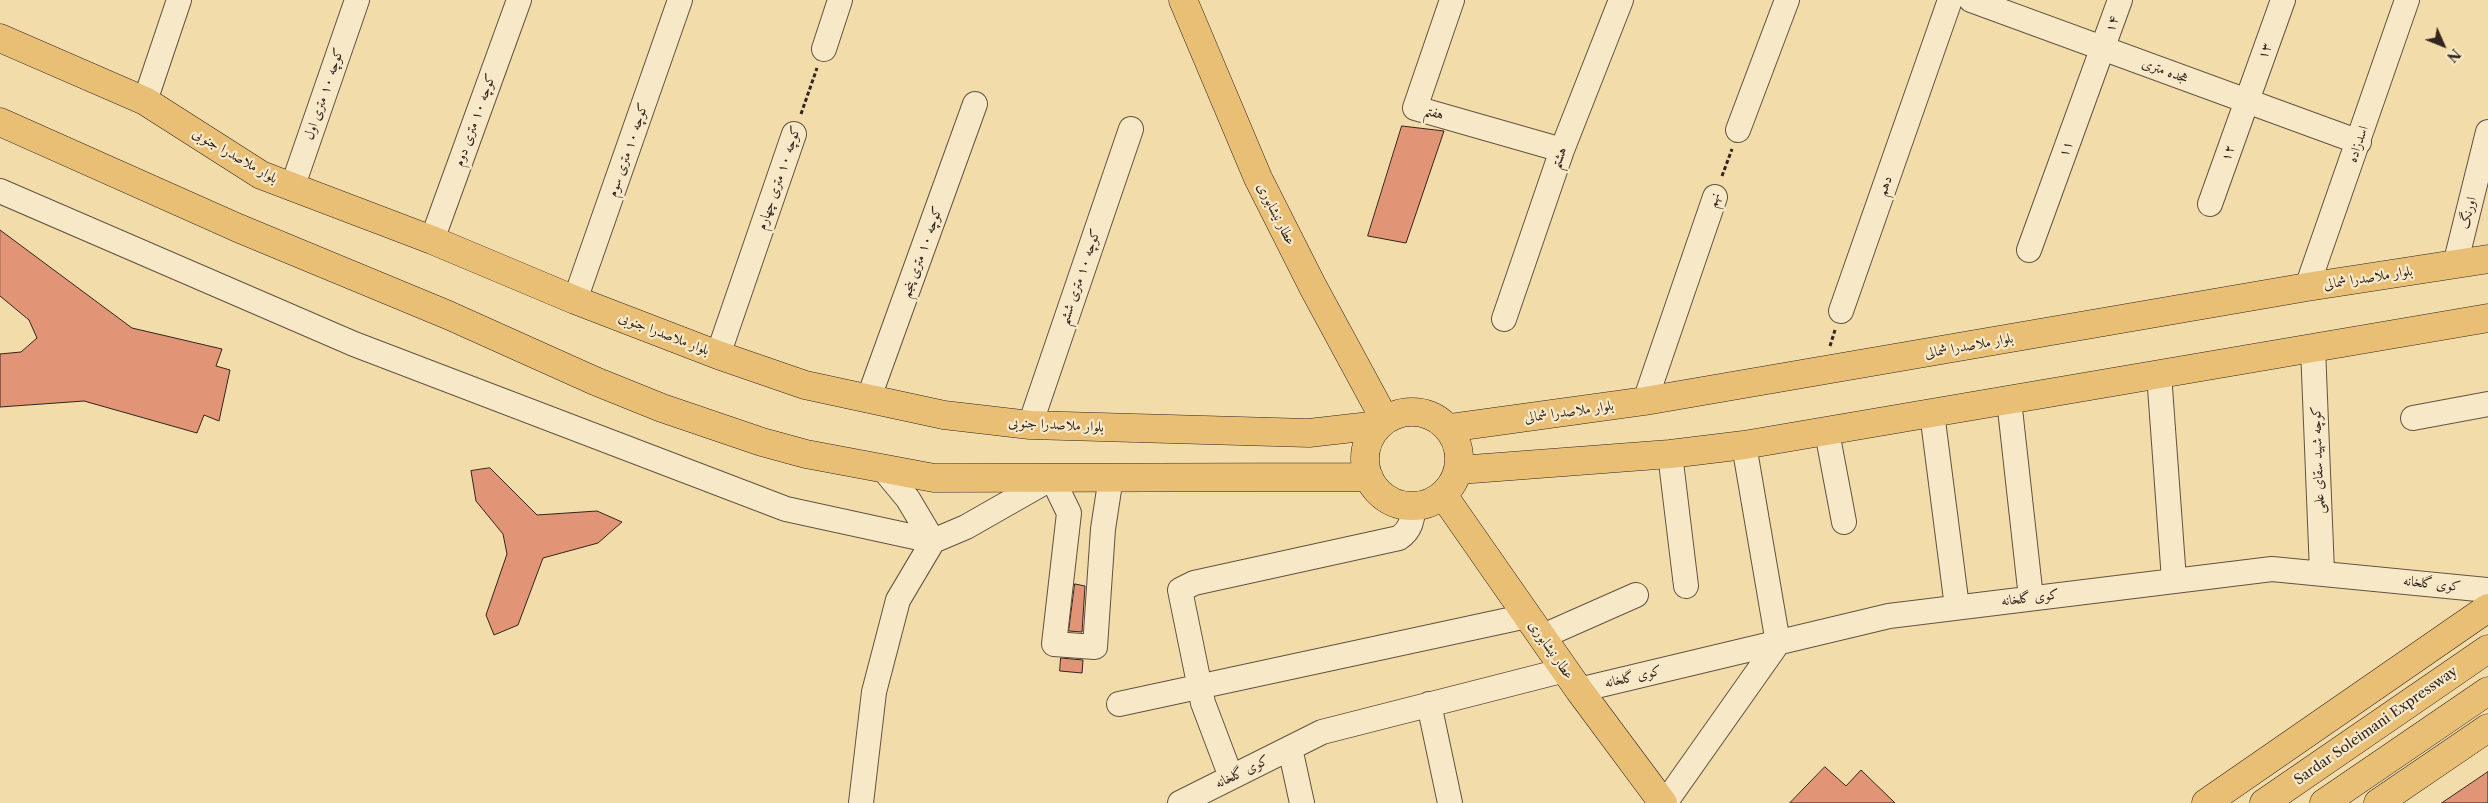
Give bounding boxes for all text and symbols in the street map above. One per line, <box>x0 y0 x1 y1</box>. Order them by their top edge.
street label: ۱۴ <box>2101 14 2123 34</box>
north arrow <box>2418 20 2468 70</box>
street label: ۱۳ <box>2254 40 2276 62</box>
text: N <box>2443 45 2464 66</box>
street label: کوچه ۱۰ متری اول <box>300 46 348 142</box>
street label: هجده متری <box>2139 55 2191 87</box>
street label: کوچه ۱۰ متری دوم <box>450 71 500 169</box>
street label: کوچه ۱۰ متری سوم <box>604 101 652 199</box>
street label: هفتم <box>1422 102 1446 124</box>
street label: اسدزاده <box>2344 123 2372 165</box>
street label: کوچه ۱۰ متری چهارم <box>753 124 805 232</box>
street label: بلوار ملاصدرا جنوبی <box>189 125 281 187</box>
street label: ۱۱ <box>2055 138 2077 160</box>
street label: ۱۲ <box>2217 143 2239 163</box>
street label: هشتم <box>1547 145 1571 171</box>
street label: دهم <box>1874 174 1896 198</box>
street label: عطار نیشابوری <box>1253 180 1299 248</box>
street label: نهم <box>1704 190 1724 210</box>
street label: اورنگ <box>2456 195 2480 231</box>
street label: کوچه ۱۰ متری پنجم <box>898 204 946 300</box>
street label: کوچه ۱۰ متری ششم <box>1056 227 1104 327</box>
street label: بلوار ملاصدرا شمالی <box>2322 263 2414 293</box>
street label: بلوار ملاصدرا جنوبی <box>616 309 712 359</box>
street label: بلوار ملاصدرا شمالی <box>1923 330 2015 362</box>
street label: بلوار ملاصدرا شمالی <box>1523 397 1615 427</box>
street label: کوچه شهید سقای علمی <box>2308 406 2328 514</box>
street label: بلوار ملاصدرا جنوبی <box>1008 414 1104 436</box>
street label: کوی گلخانه <box>2402 573 2462 595</box>
street label: کوی گلخانه <box>2000 586 2060 610</box>
street label: عطار نیشابوری <box>1525 617 1577 683</box>
street label: کوی گلخانه <box>1603 662 1663 692</box>
street label: Sardar Soleimani Expressway <box>2291 663 2461 789</box>
street label: کوی گلخانه <box>1212 752 1272 792</box>

